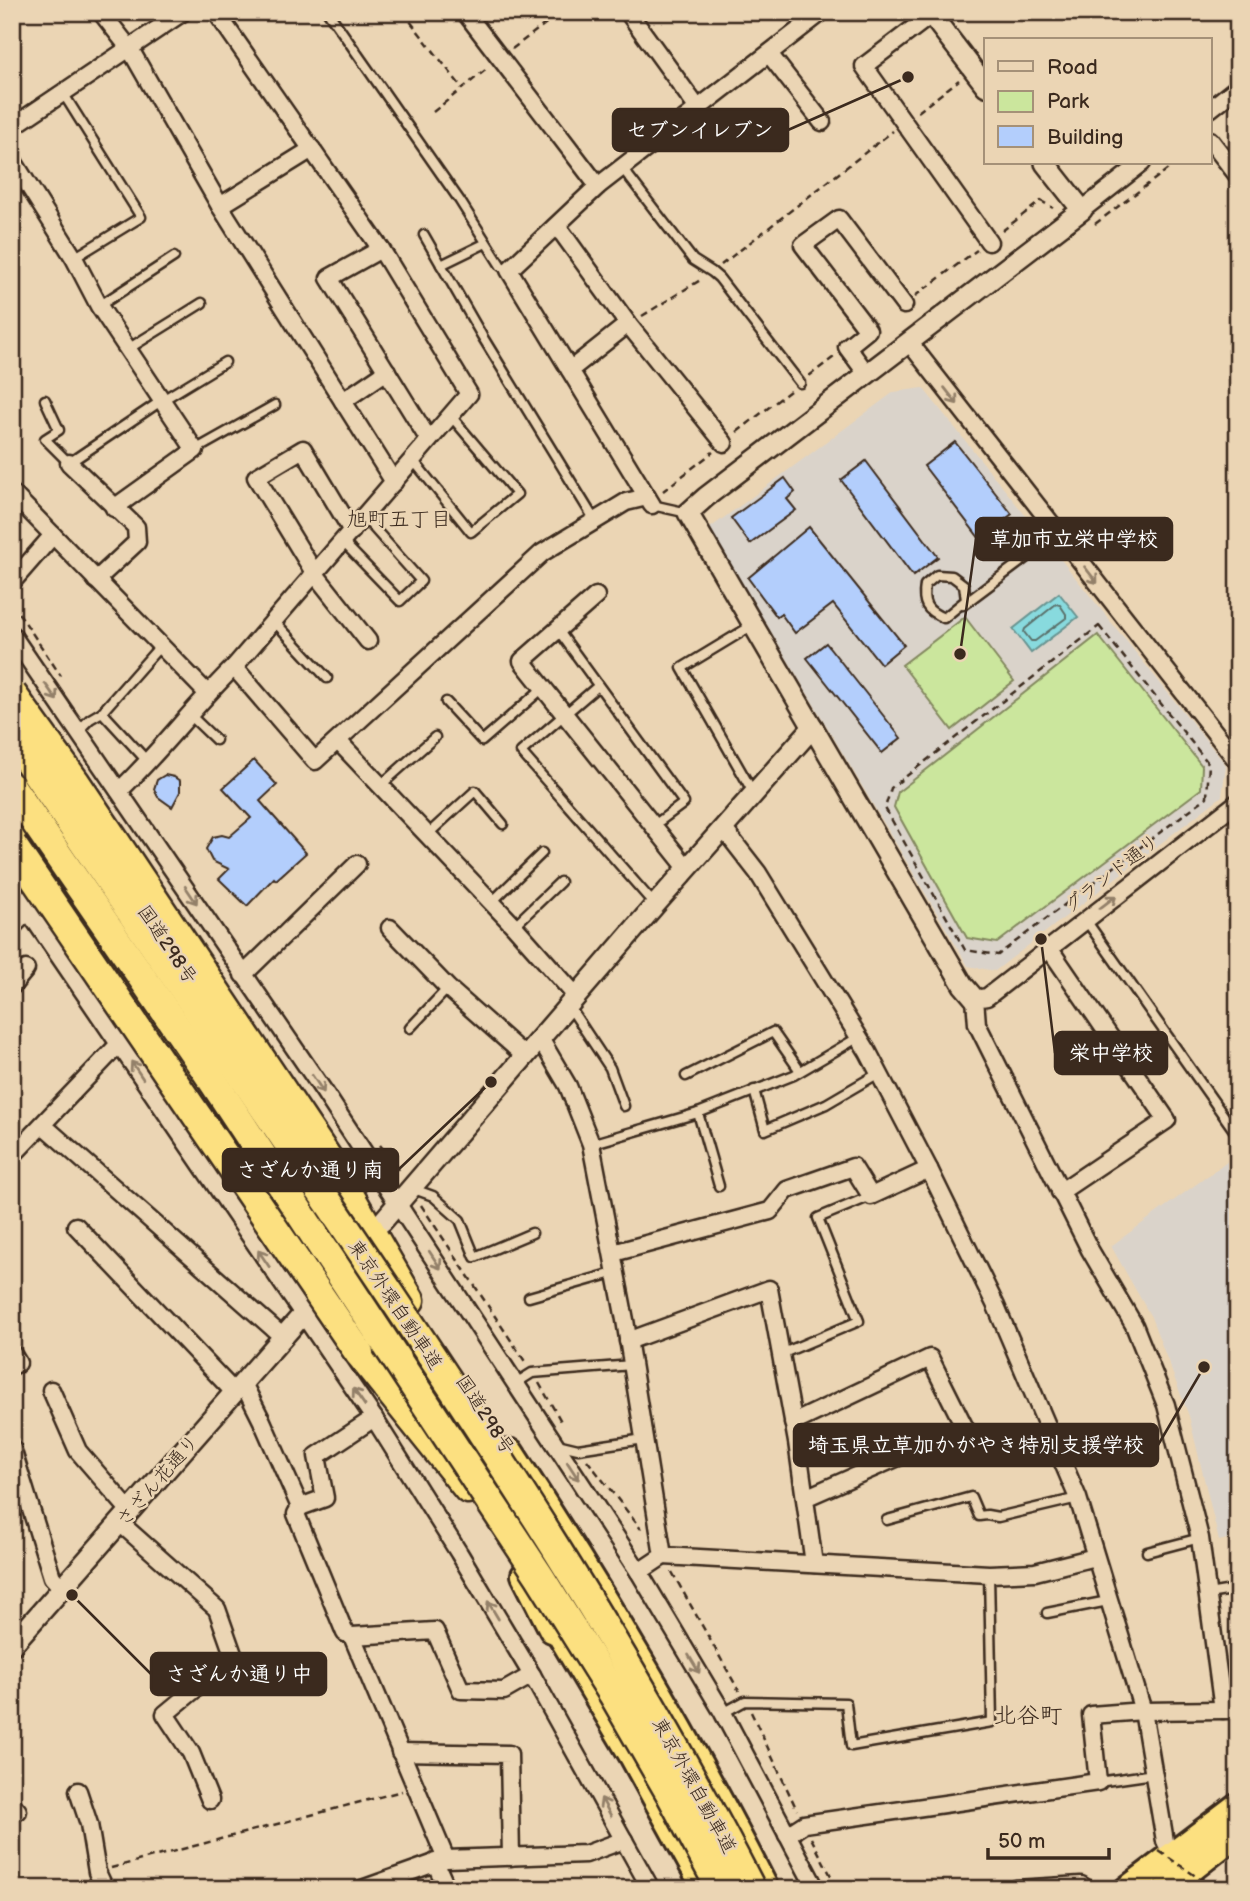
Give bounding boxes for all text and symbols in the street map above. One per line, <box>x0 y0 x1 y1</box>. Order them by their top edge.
legend <box>984 38 1212 164</box>
text: Road <box>1047 55 1098 80</box>
text: Park <box>1047 89 1090 114</box>
callout: セブンイレブン <box>613 109 788 151</box>
text: セブンイレブン <box>627 118 774 143</box>
text: Building <box>1047 125 1123 150</box>
one-way arrow <box>944 386 959 404</box>
district label: 旭町五丁目 <box>347 507 452 532</box>
callout: 草加市立栄中学校 <box>976 518 1172 560</box>
text: 草加市立栄中学校 <box>990 527 1158 552</box>
one-way arrow <box>1084 566 1099 584</box>
one-way arrow <box>44 682 58 701</box>
street label: グランド通り <box>1060 830 1164 918</box>
one-way arrow <box>184 885 198 905</box>
one-way arrow <box>1098 895 1117 910</box>
street label: 国道298号 <box>132 901 202 989</box>
callout: 栄中学校 <box>1055 1032 1167 1074</box>
text: 栄中学校 <box>1069 1041 1153 1066</box>
one-way arrow <box>130 1061 144 1080</box>
one-way arrow <box>311 1074 325 1093</box>
callout: さざんか通り南 <box>223 1149 398 1191</box>
text: さざんか通り南 <box>237 1158 383 1183</box>
street label: 東京外環自動車道 <box>343 1235 447 1374</box>
one-way arrow <box>257 1249 271 1269</box>
one-way arrow <box>428 1250 443 1269</box>
street label: 国道298号 <box>451 1371 519 1459</box>
one-way arrow <box>352 1388 366 1407</box>
callout: 埼玉県立草加かがやき特別支援学校 <box>794 1424 1158 1466</box>
street label: さざん花通り <box>112 1431 204 1531</box>
text: 埼玉県立草加かがやき特別支援学校 <box>808 1433 1144 1458</box>
one-way arrow <box>566 1461 580 1480</box>
one-way arrow <box>486 1600 500 1620</box>
callout: さざんか通り中 <box>151 1653 326 1695</box>
one-way arrow <box>687 1653 701 1673</box>
text: さざんか通り中 <box>166 1662 312 1687</box>
district label: 北谷町 <box>994 1702 1063 1730</box>
street label: 東京外環自動車道 <box>647 1714 741 1858</box>
one-way arrow <box>599 1798 613 1818</box>
scale bar <box>988 1817 1108 1861</box>
text: 50 m <box>998 1829 1045 1854</box>

